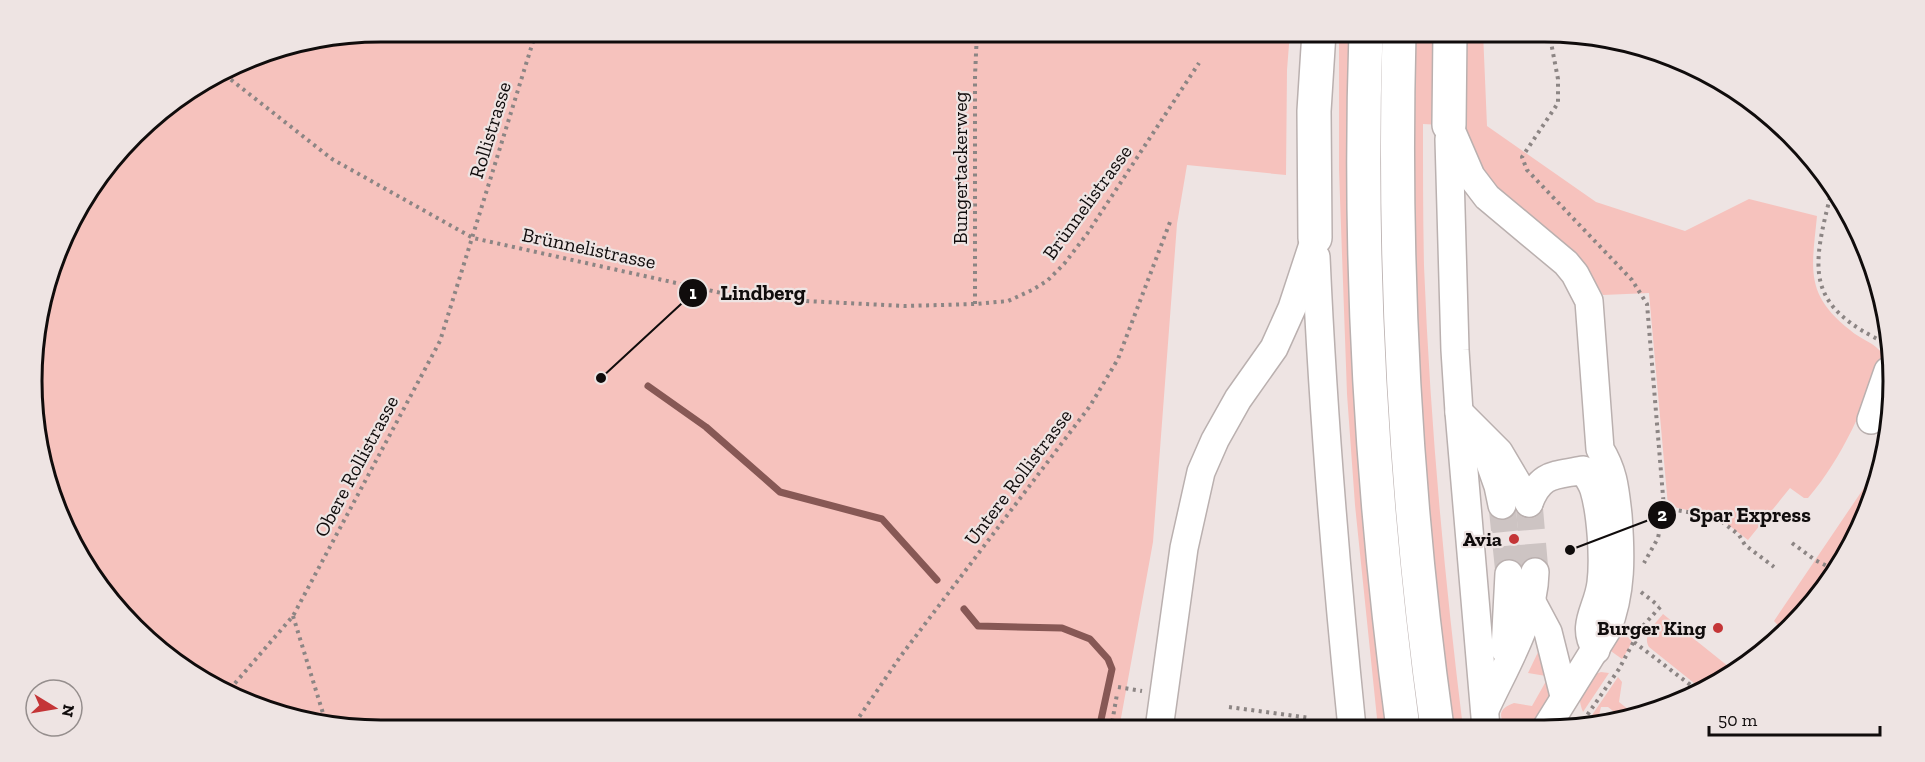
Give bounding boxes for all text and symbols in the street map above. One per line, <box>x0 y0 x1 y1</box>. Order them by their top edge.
street label: Rollistrasse <box>464 79 516 181</box>
street label: Bungertackerweg <box>948 91 972 245</box>
street label: Brünnelistrasse <box>1037 140 1137 264</box>
street label: Brünnelistrasse <box>520 222 658 274</box>
callout: Lindberg <box>678 273 818 312</box>
text: Lindberg <box>720 280 806 305</box>
text: 1 <box>689 282 697 304</box>
street label: Obere Rollistrasse <box>309 391 403 541</box>
street label: Untere Rollistrasse <box>959 404 1077 550</box>
callout: Spar Express <box>1647 495 1823 534</box>
text: Spar Express <box>1689 502 1811 527</box>
text: 2 <box>1657 504 1667 526</box>
place label: Avia <box>1463 527 1502 551</box>
marker: Avia <box>1507 532 1521 546</box>
place label: Burger King <box>1597 616 1707 640</box>
marker: Burger King <box>1711 621 1725 635</box>
north arrow <box>24 678 84 738</box>
scale bar <box>1709 699 1880 737</box>
text: N <box>58 703 79 719</box>
text: 50 m <box>1718 709 1758 731</box>

